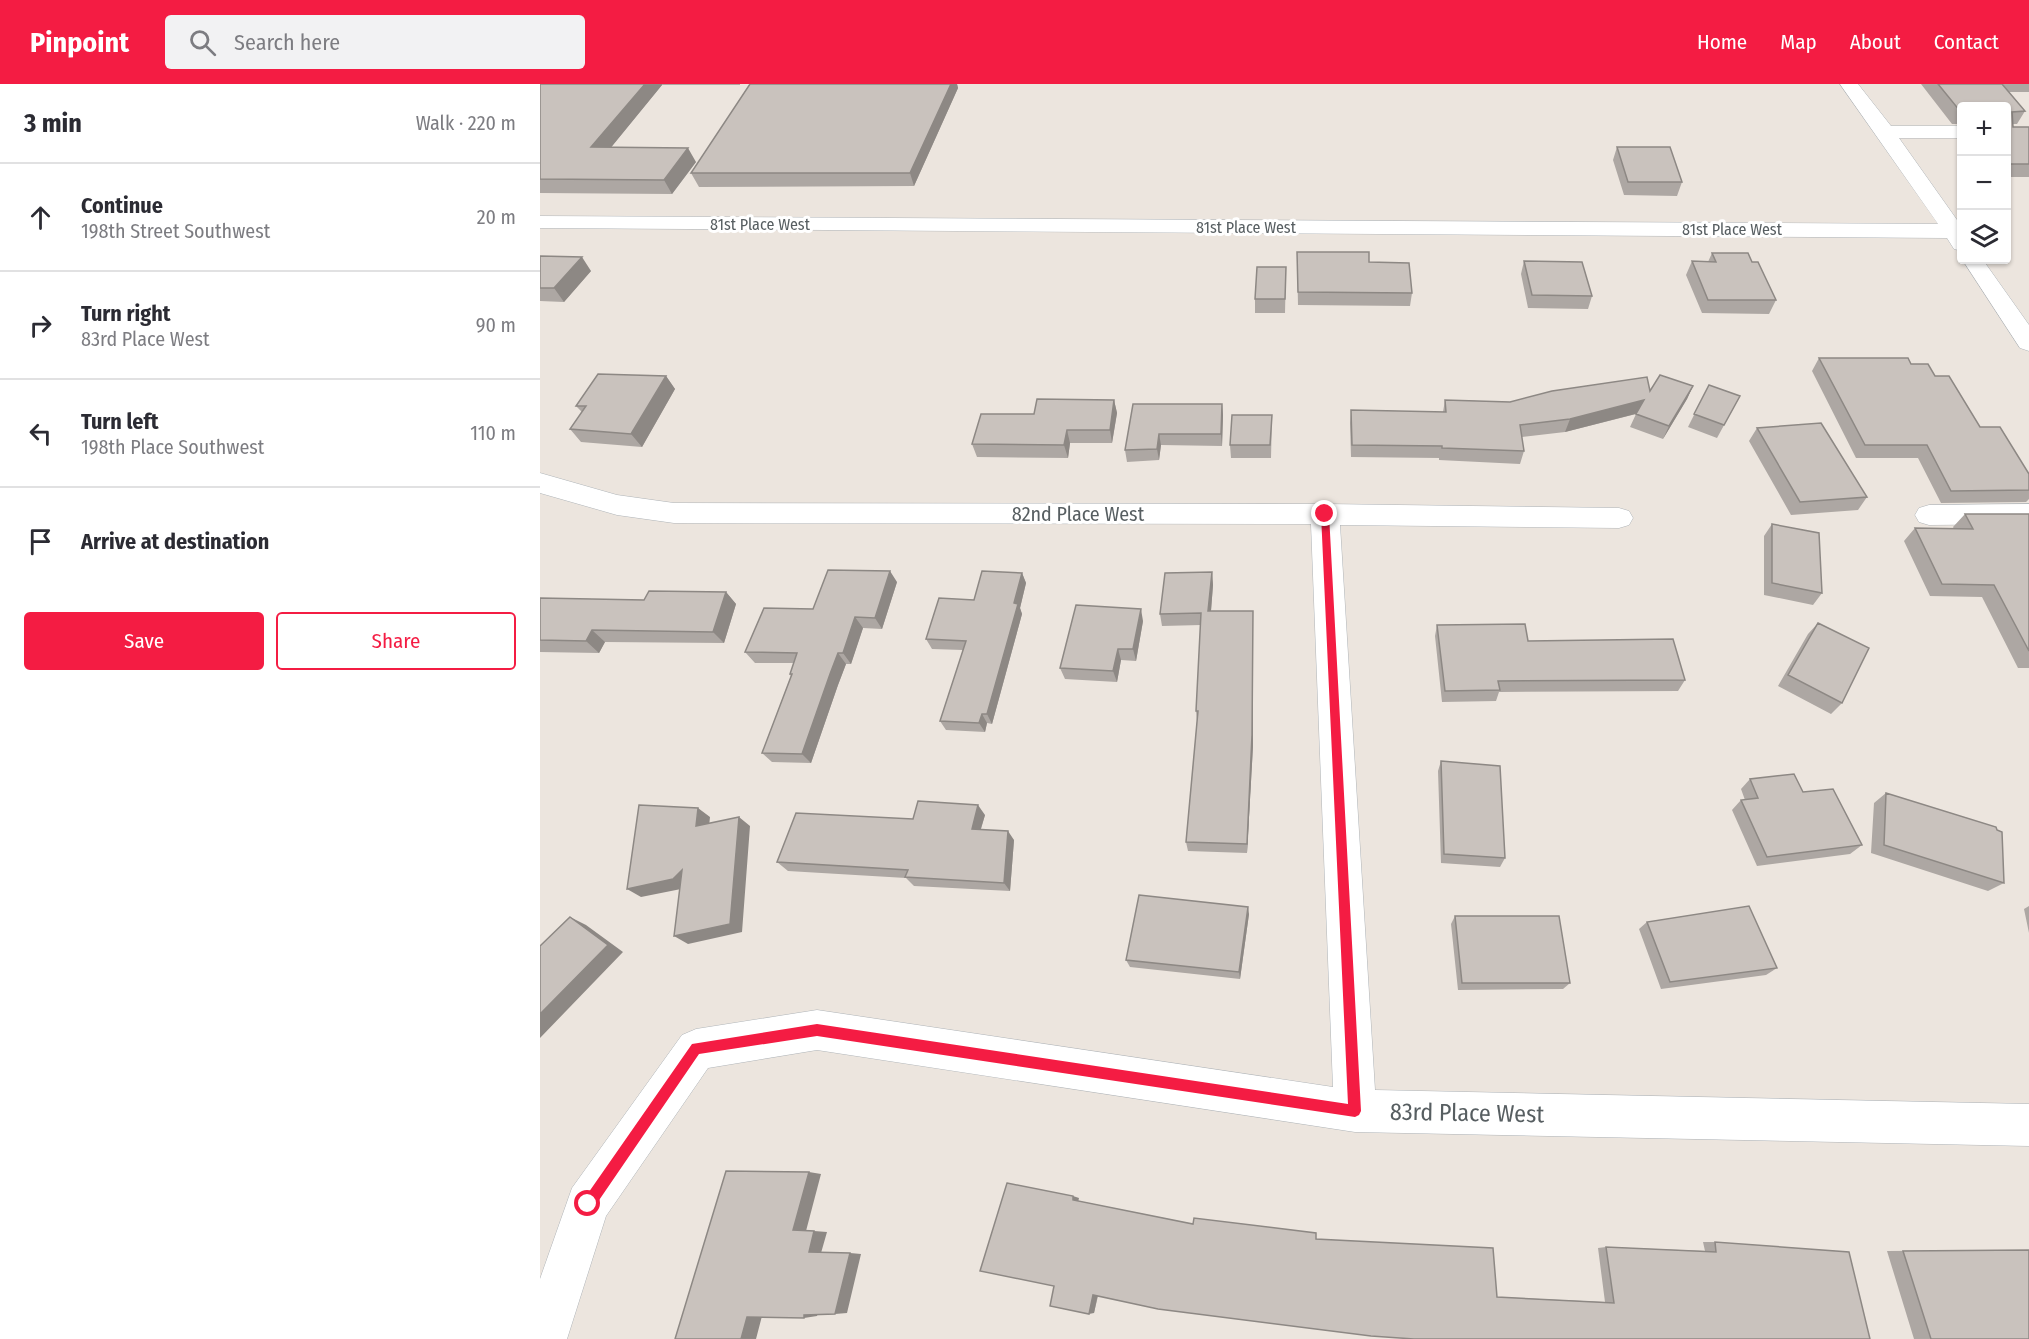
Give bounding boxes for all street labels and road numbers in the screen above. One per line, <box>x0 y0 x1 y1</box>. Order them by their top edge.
street label: 81st Place West <box>710 215 811 234</box>
street label: 81st Place West <box>1196 218 1297 237</box>
street label: 81st Place West <box>1682 220 1783 239</box>
street label: 82nd Place West <box>1012 502 1145 526</box>
street label: 83rd Place West <box>1390 1098 1545 1128</box>

